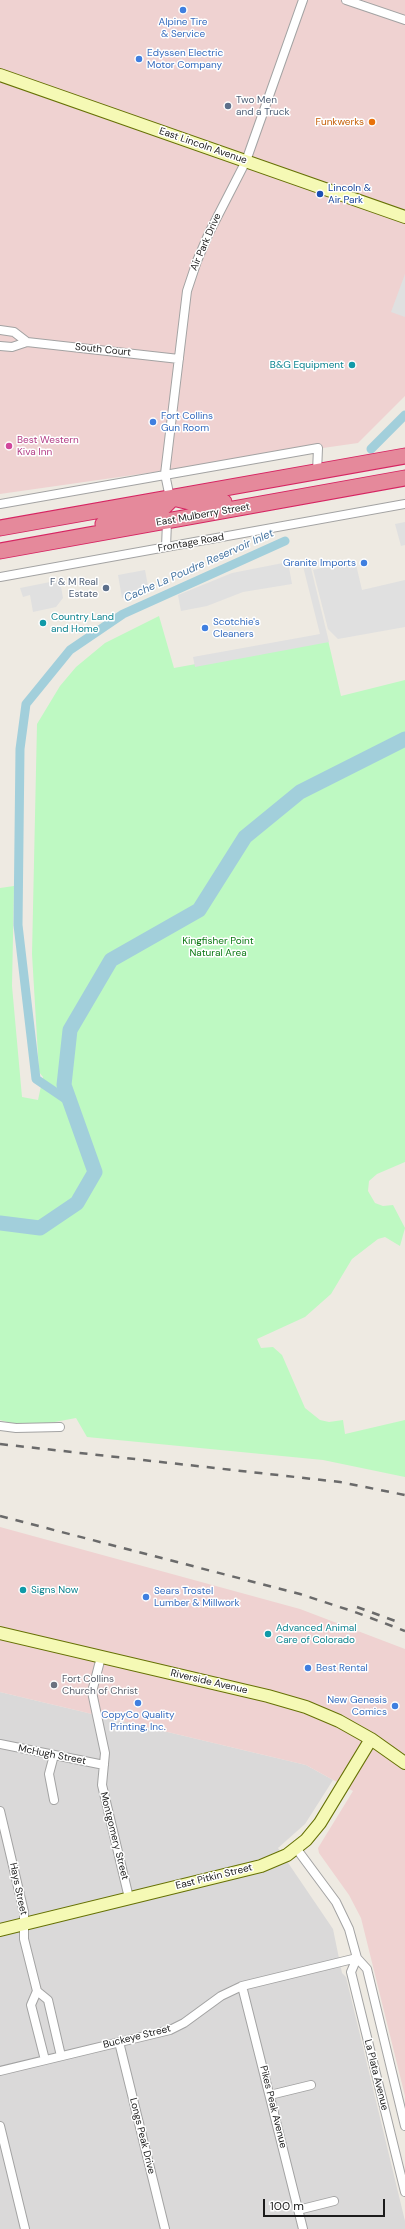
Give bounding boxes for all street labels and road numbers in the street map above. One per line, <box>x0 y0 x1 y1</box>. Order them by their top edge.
street label: East Lincoln Avenue <box>157 125 249 167</box>
street label: Air Park Drive <box>188 211 224 273</box>
street label: South Court <box>74 341 132 359</box>
street label: East Mulberry Street <box>155 501 251 529</box>
street label: Frontage Road <box>157 531 225 555</box>
street label: Riverside Avenue <box>169 1667 249 1697</box>
street label: McHugh Street <box>17 1743 87 1767</box>
street label: Montgomery Street <box>97 1791 131 1881</box>
street label: Hays Street <box>7 1862 29 1916</box>
street label: East Pitkin Street <box>174 1862 254 1892</box>
street label: Buckeye Street <box>102 2023 172 2051</box>
street label: La Plata Avenue <box>361 2038 391 2112</box>
street label: Pikes Peak Avenue <box>257 2065 289 2149</box>
street label: Longs Peak Drive <box>127 2097 157 2175</box>

